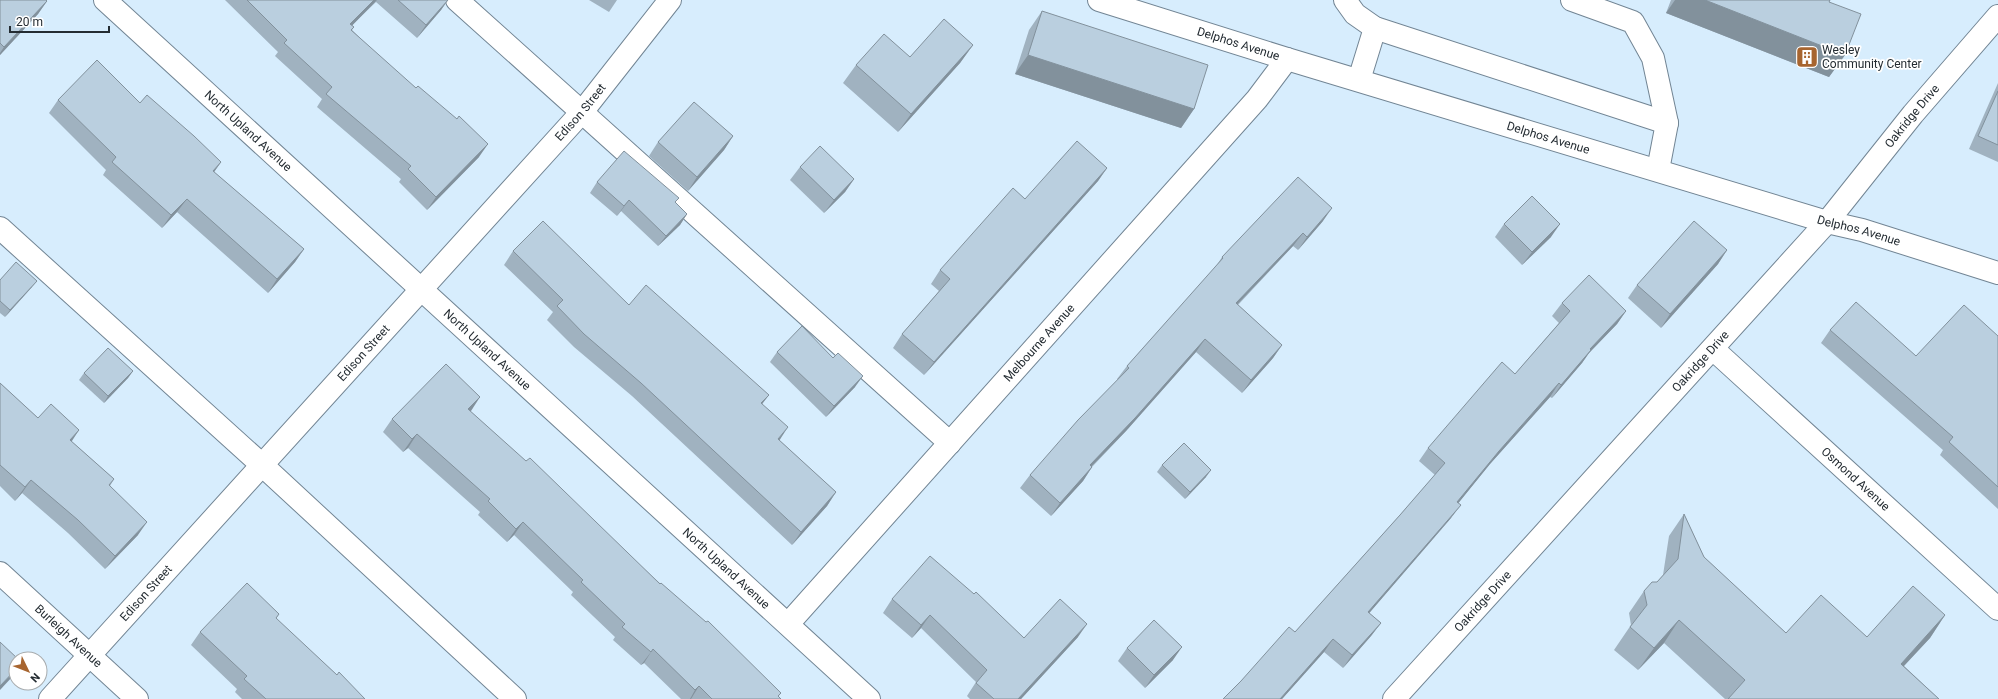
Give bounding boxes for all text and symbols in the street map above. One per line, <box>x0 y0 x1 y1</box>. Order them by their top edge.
scale bar <box>10 8 109 34</box>
text: 20 m <box>16 15 43 29</box>
street label: Delphos Avenue <box>1195 24 1281 63</box>
place label: Wesley Community Center <box>1822 43 1922 71</box>
building icon: Wesley Community Center <box>1794 44 1820 70</box>
street label: Edison Street <box>552 81 609 144</box>
street label: Oakridge Drive <box>1882 82 1942 151</box>
street label: North Upland Avenue <box>202 88 295 174</box>
street label: Delphos Avenue <box>1505 119 1591 157</box>
street label: Delphos Avenue <box>1815 212 1902 249</box>
street label: Melbourne Avenue <box>1001 301 1077 385</box>
street label: North Upland Avenue <box>441 306 534 393</box>
street label: Edison Street <box>335 322 393 384</box>
street label: Oakridge Drive <box>1669 328 1732 395</box>
street label: Osmond Avenue <box>1819 444 1893 514</box>
street label: North Upland Avenue <box>680 525 773 612</box>
street label: Edison Street <box>117 562 175 624</box>
street label: Oakridge Drive <box>1451 568 1514 635</box>
street label: Burleigh Avenue <box>32 602 105 670</box>
north arrow <box>8 651 48 691</box>
text: N <box>27 670 42 685</box>

